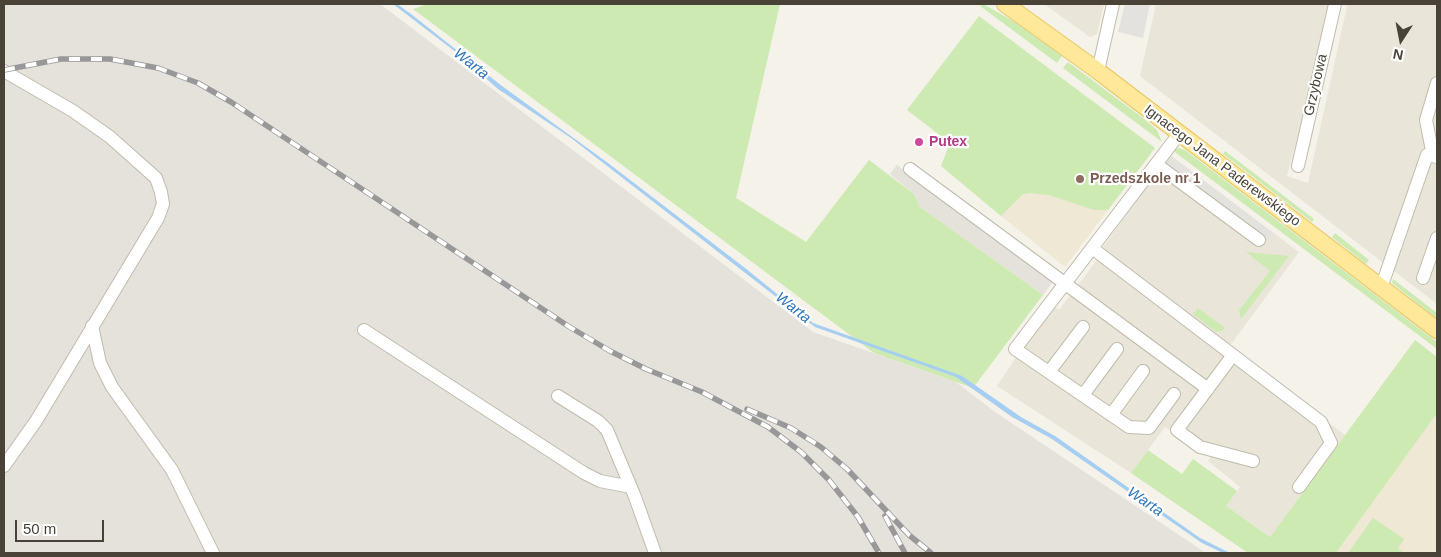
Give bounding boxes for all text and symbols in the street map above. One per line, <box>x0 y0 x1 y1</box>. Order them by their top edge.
north arrow <box>1376 15 1426 65</box>
water label: Warta <box>450 45 492 83</box>
text: N <box>1392 46 1405 64</box>
street label: Grzybowa <box>1301 52 1331 118</box>
street label: Ignacego Jana Paderewskiego <box>1140 102 1304 230</box>
place label: Putex <box>929 134 967 150</box>
marker: Putex <box>913 136 925 148</box>
place label: Przedszkole nr 1 <box>1090 171 1200 187</box>
marker: Przedszkole nr 1 <box>1074 173 1086 185</box>
water label: Warta <box>772 289 814 327</box>
water label: Warta <box>1123 483 1167 521</box>
scale bar <box>18 510 106 542</box>
text: 50 m <box>23 520 56 537</box>

